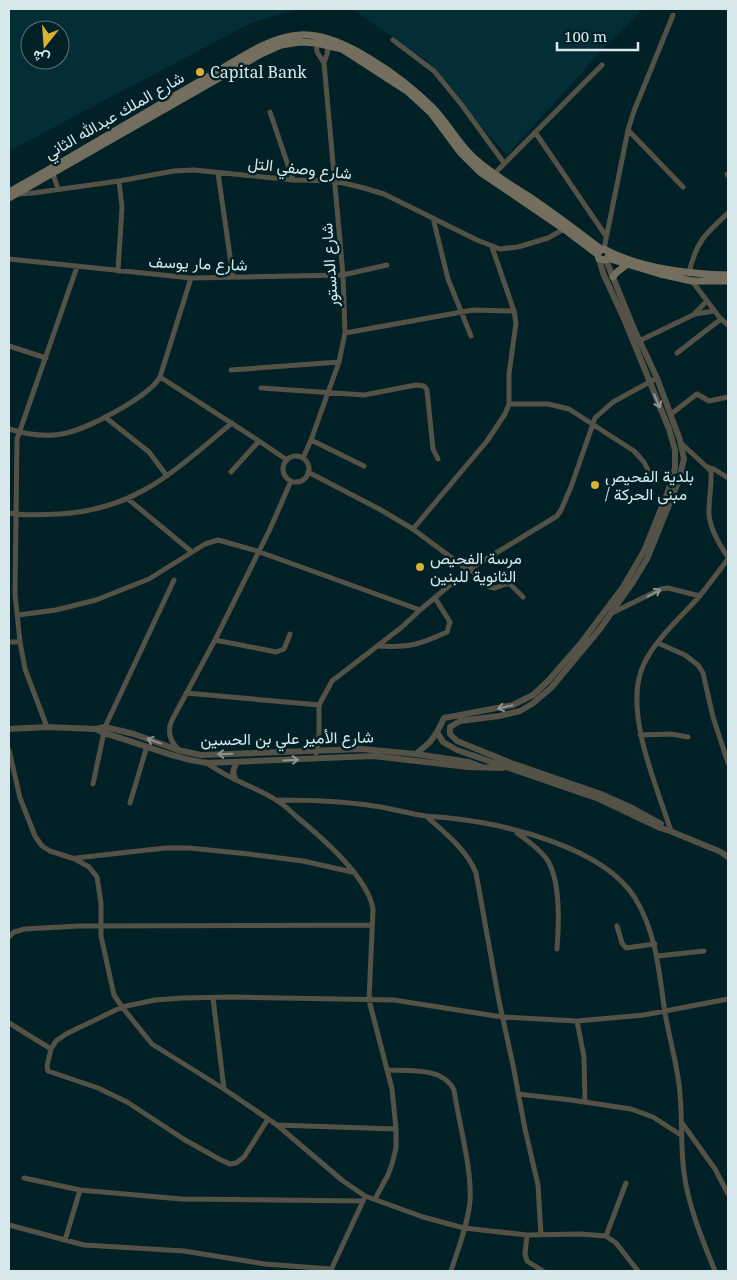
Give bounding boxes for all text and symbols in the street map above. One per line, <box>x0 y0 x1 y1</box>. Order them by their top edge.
north arrow <box>20 20 70 70</box>
scale bar <box>557 20 638 52</box>
text: 100 m <box>564 26 607 46</box>
text: ش <box>30 46 52 69</box>
place label: Capital Bank <box>210 61 307 83</box>
street label: شارع الملك عبدالله الثاني <box>40 66 189 167</box>
marker: Capital Bank <box>194 66 206 78</box>
street label: شارع وصفي التل <box>247 152 353 187</box>
street label: شارع الدستور <box>315 222 344 309</box>
street label: شارع مار يوسف <box>148 250 248 277</box>
one-way arrow <box>653 393 663 408</box>
place label: بلدية الفحيص / مبنى الحركة <box>605 465 694 505</box>
marker: بلدية الفحيص / مبنى الحركة <box>589 479 601 491</box>
place label: مرسة الفحيص الثانوية للبنين <box>430 547 522 587</box>
marker: مرسة الفحيص الثانوية للبنين <box>414 561 426 573</box>
one-way arrow <box>647 588 662 598</box>
one-way arrow <box>498 703 514 712</box>
street label: شارع الأمير علي بن الحسين <box>200 725 374 754</box>
one-way arrow <box>147 736 162 745</box>
one-way arrow <box>217 749 233 759</box>
one-way arrow <box>282 755 298 764</box>

